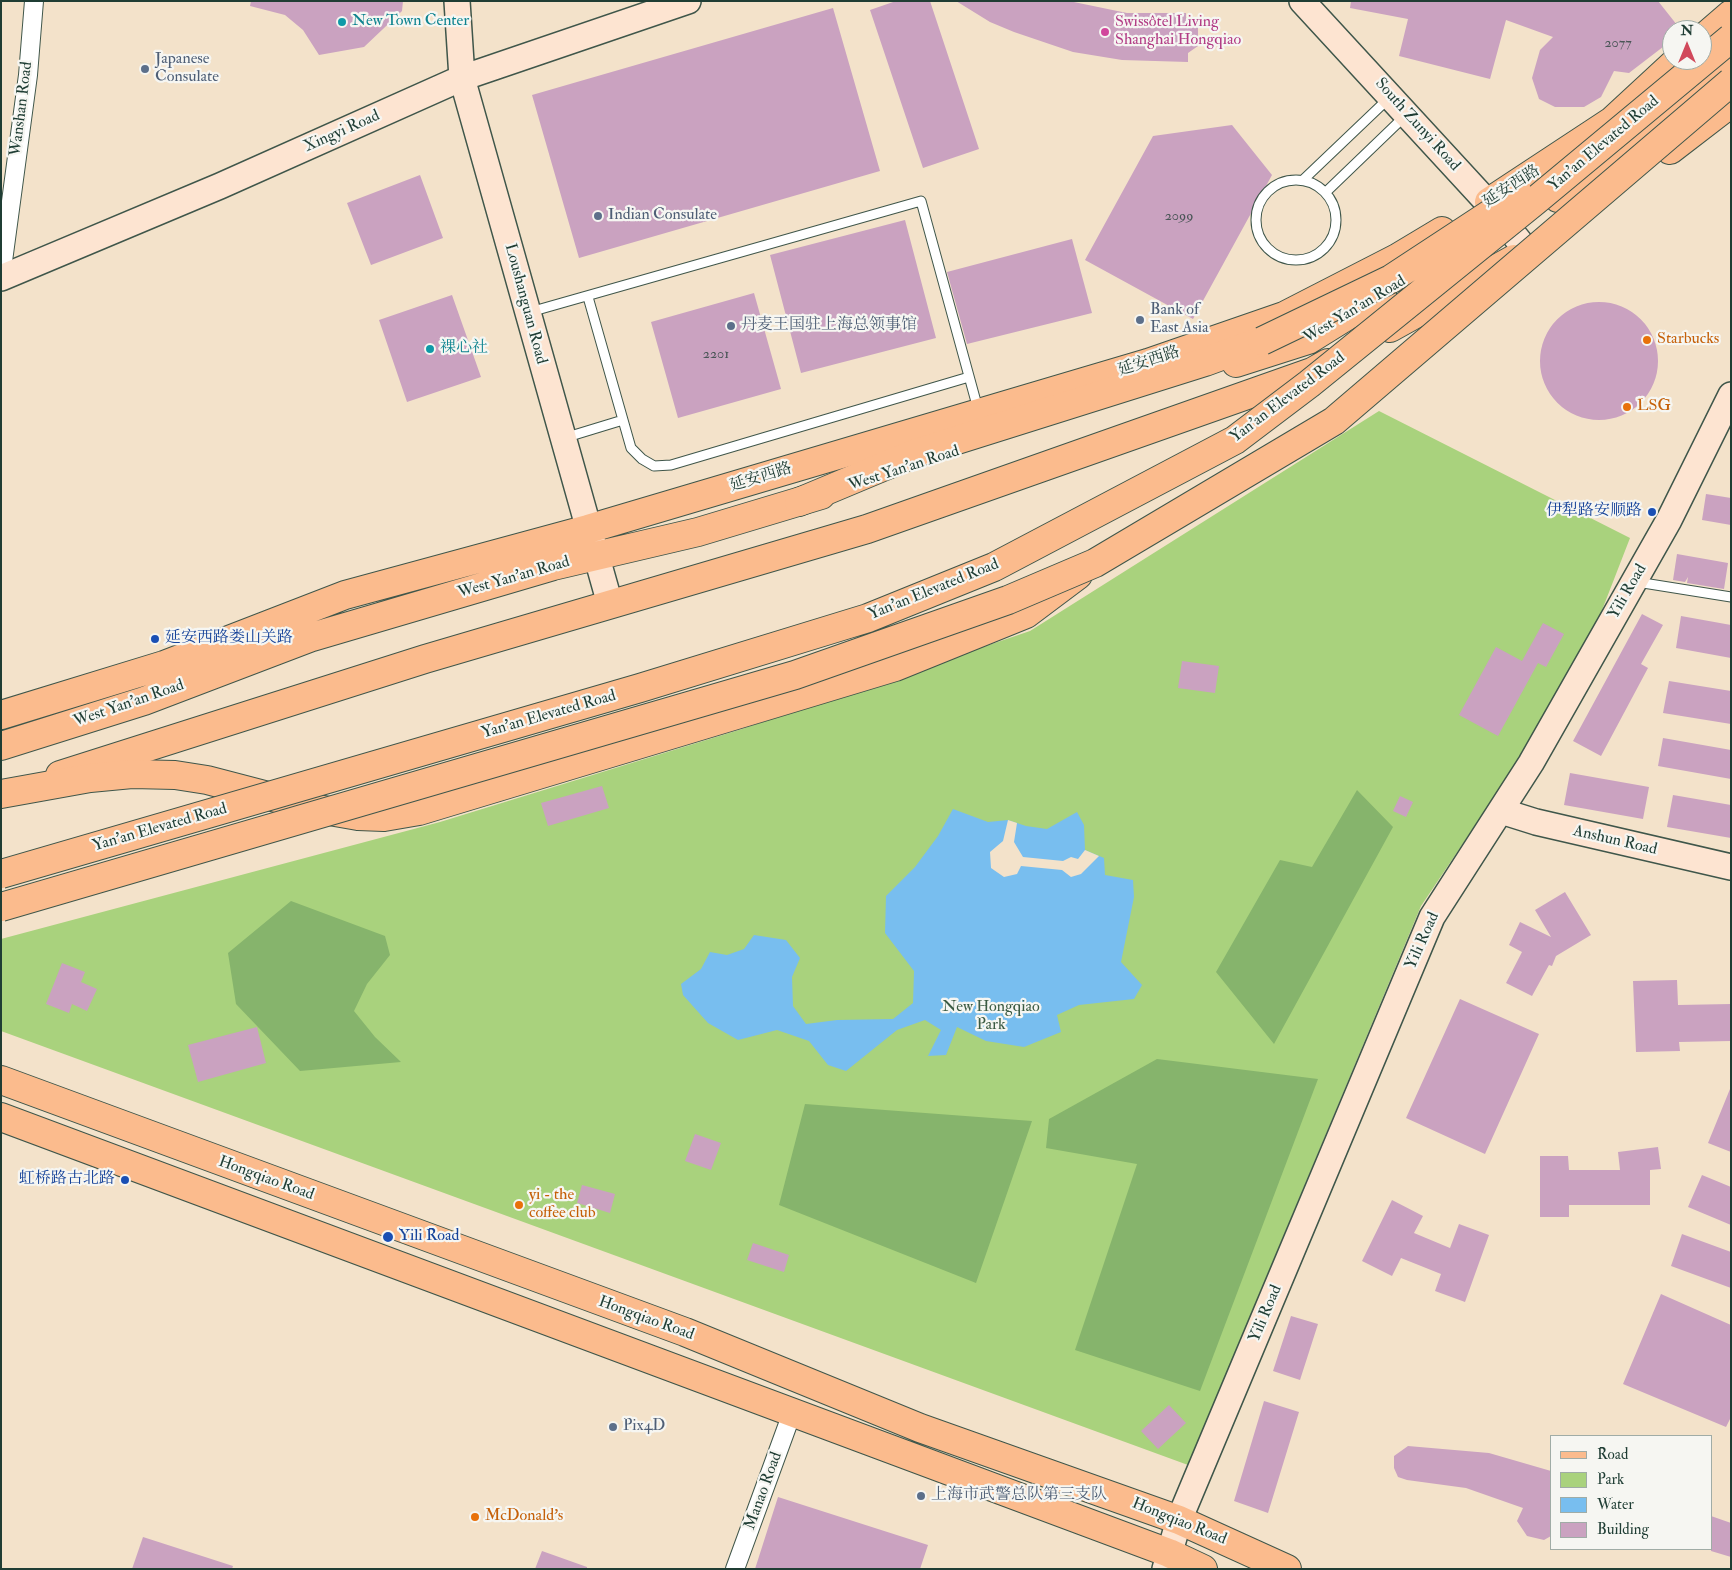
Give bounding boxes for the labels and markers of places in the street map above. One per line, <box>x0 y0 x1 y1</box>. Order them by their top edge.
place label: New Town Center <box>352 12 469 32</box>
place label: Swissôtel Living Shanghai Hongqiao <box>1115 13 1241 51</box>
marker: New Town Center <box>336 16 348 28</box>
marker: Swissôtel Living Shanghai Hongqiao <box>1099 26 1111 38</box>
place label: Japanese Consulate <box>155 50 219 88</box>
marker: Japanese Consulate <box>139 63 151 75</box>
place label: Indian Consulate <box>608 206 717 226</box>
marker: Indian Consulate <box>592 210 604 222</box>
place label: Bank of East Asia <box>1150 301 1209 339</box>
marker: Bank of East Asia <box>1134 314 1146 326</box>
place label: 丹麦王国驻上海总领事馆 <box>741 316 917 336</box>
marker: 丹麦王国驻上海总领事馆 <box>725 320 737 332</box>
place label: Starbucks <box>1657 330 1719 350</box>
marker: Starbucks <box>1641 334 1653 346</box>
place label: 裸心社 <box>440 339 488 359</box>
marker: 裸心社 <box>424 343 436 355</box>
place label: LSG <box>1637 397 1671 417</box>
marker: LSG <box>1621 401 1633 413</box>
place label: 伊犁路安顺路 <box>1546 502 1642 522</box>
marker: 伊犁路安顺路 <box>1646 506 1658 518</box>
place label: 延安西路娄山关路 <box>165 629 293 649</box>
marker: 延安西路娄山关路 <box>149 633 161 645</box>
place label: 虹桥路古北路 <box>19 1170 115 1190</box>
marker: 虹桥路古北路 <box>119 1174 131 1186</box>
place label: yi - the coffee club <box>529 1186 596 1224</box>
marker: yi - the coffee club <box>513 1199 525 1211</box>
place label: Yili Road <box>399 1227 459 1247</box>
marker: Yili Road <box>381 1230 395 1244</box>
place label: Pix4D <box>623 1417 665 1437</box>
marker: Pix4D <box>607 1421 619 1433</box>
place label: 上海市武警总队第三支队 <box>931 1486 1107 1506</box>
marker: 上海市武警总队第三支队 <box>915 1490 927 1502</box>
place label: McDonald's <box>485 1507 563 1527</box>
marker: McDonald's <box>469 1511 481 1523</box>

